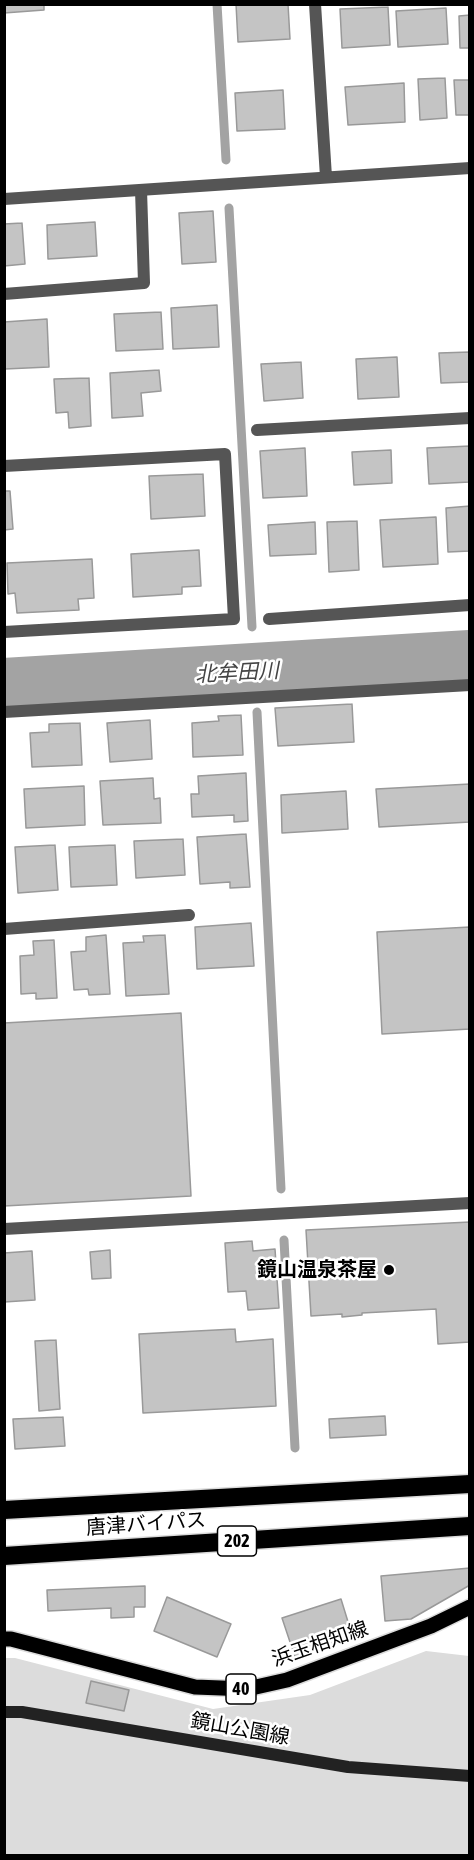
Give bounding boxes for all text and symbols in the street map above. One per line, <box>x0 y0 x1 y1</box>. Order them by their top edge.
water label: 北牟田川 <box>194 658 280 688</box>
place label: 鏡山温泉茶屋 <box>257 1258 377 1282</box>
marker: 鏡山温泉茶屋 <box>382 1263 396 1277</box>
street label: 唐津バイパス <box>85 1508 207 1540</box>
road number: 202 <box>218 1526 256 1556</box>
street label: 浜玉相知線 <box>269 1616 371 1672</box>
road number: 40 <box>226 1674 256 1704</box>
street label: 鏡山公園線 <box>189 1708 291 1750</box>

